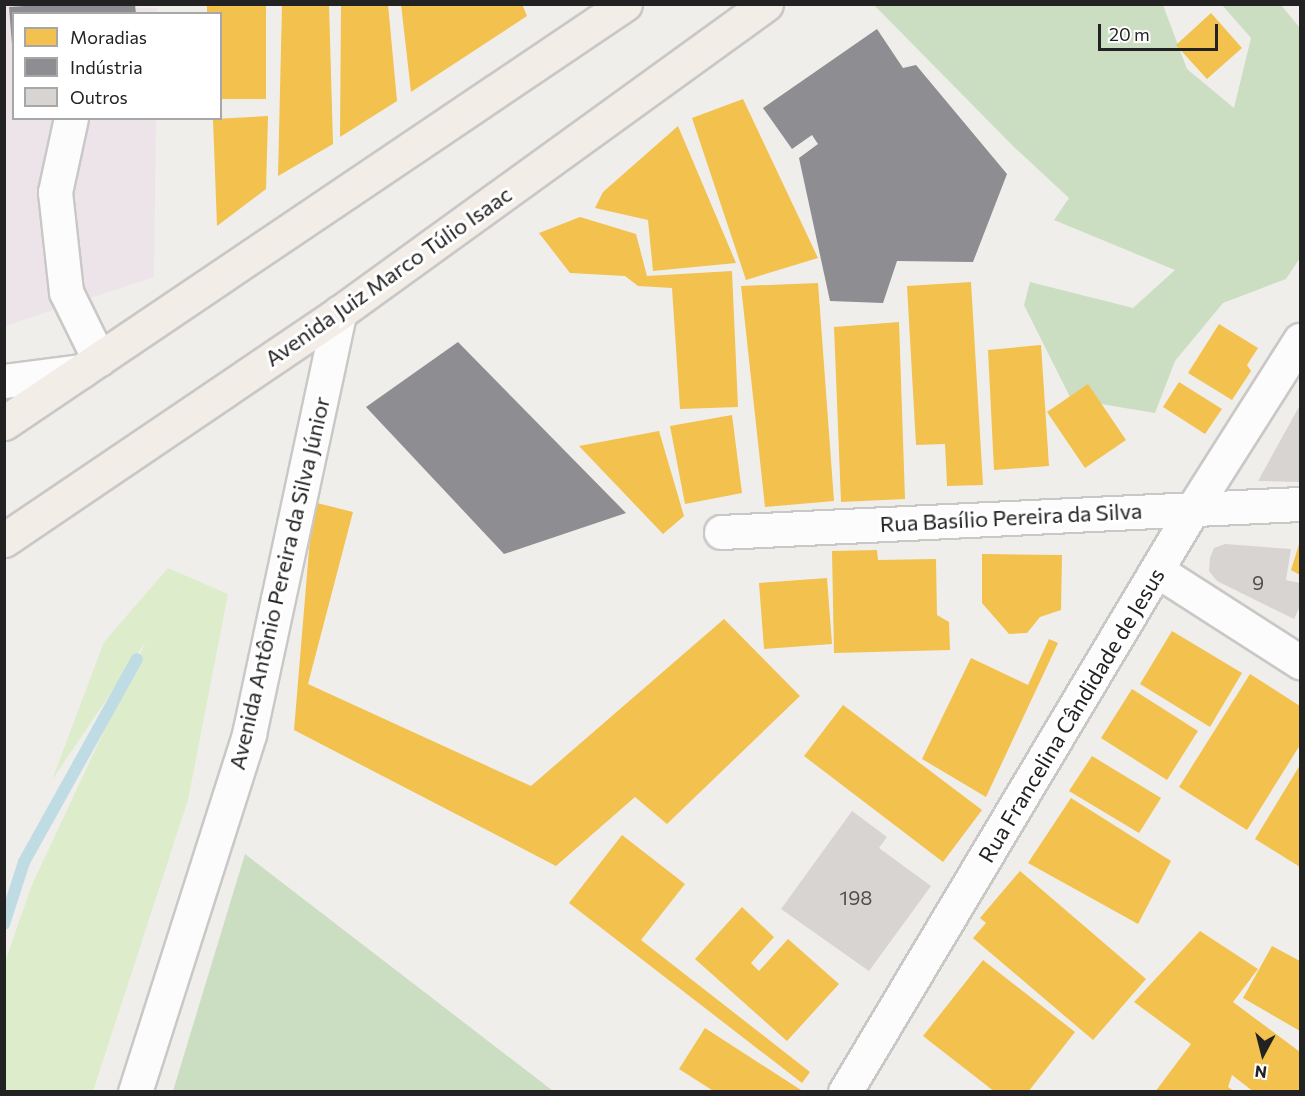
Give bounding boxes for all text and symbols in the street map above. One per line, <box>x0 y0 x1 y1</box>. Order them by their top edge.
legend <box>12 12 222 120</box>
scale bar <box>1101 12 1221 50</box>
text: 20 m <box>1109 23 1150 45</box>
text: Moradias <box>70 26 147 48</box>
text: Indústria <box>70 56 143 78</box>
text: Outros <box>70 86 128 108</box>
street label: Avenida Juiz Marco Túlio Isaac <box>260 181 516 371</box>
street label: Avenida Antônio Pereira da Silva Júnior <box>223 394 335 772</box>
street label: Rua Basílio Pereira da Silva <box>879 497 1143 537</box>
street label: Rua Francelina Cândidade de Jesus <box>972 563 1170 867</box>
house number: 9 <box>1252 570 1264 594</box>
house number: 198 <box>840 885 872 909</box>
north arrow <box>1233 1024 1293 1084</box>
text: N <box>1254 1062 1268 1083</box>

